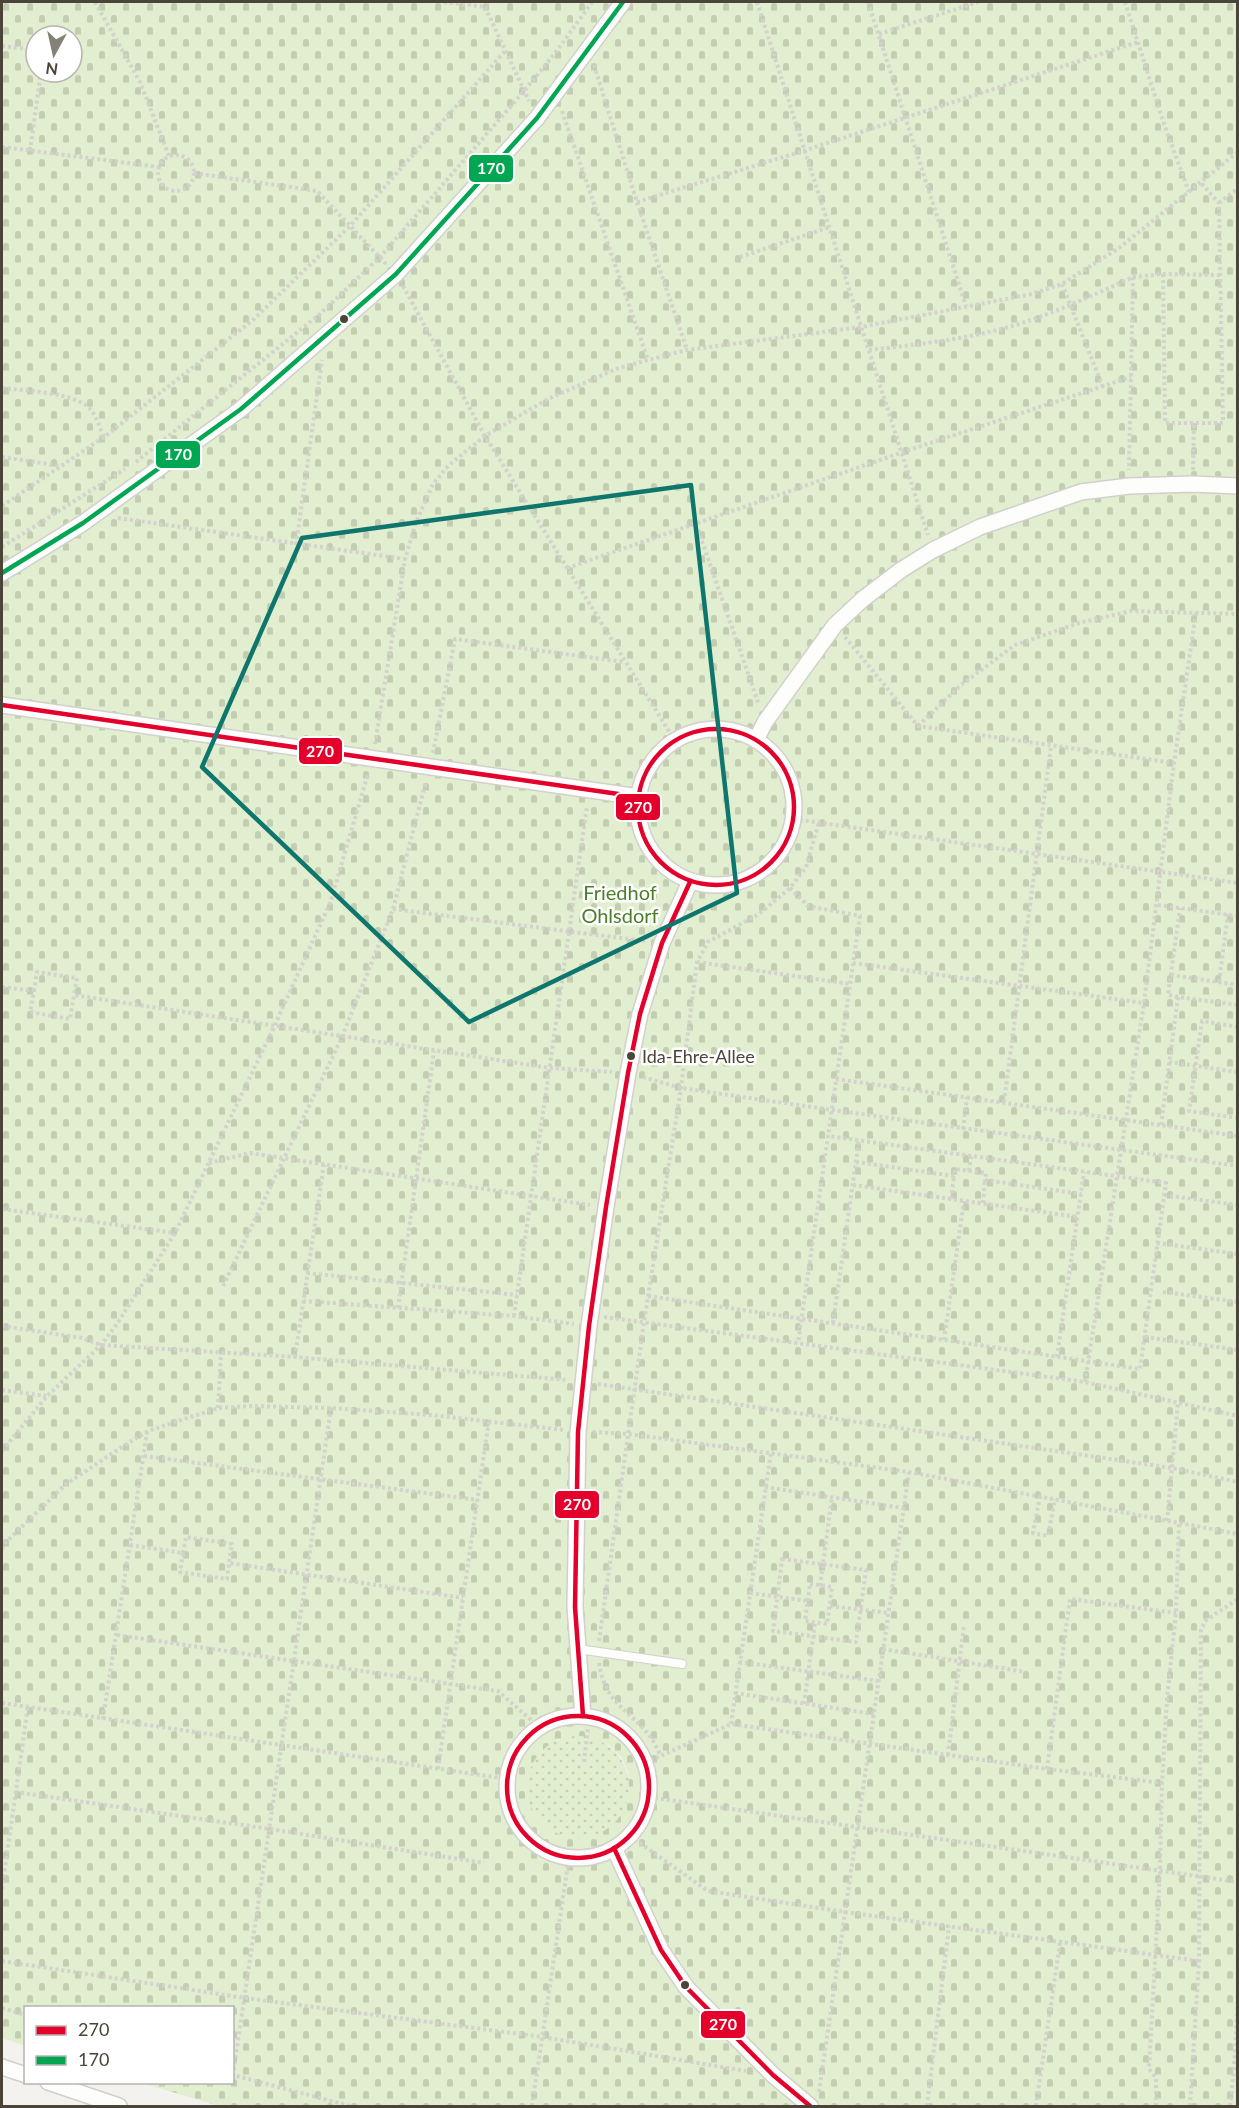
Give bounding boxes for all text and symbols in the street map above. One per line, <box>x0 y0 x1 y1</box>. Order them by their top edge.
north arrow <box>24 24 84 84</box>
text: N <box>44 59 59 80</box>
line badge: 170 <box>468 154 514 183</box>
text: 170 <box>477 158 505 177</box>
unlabelled marker <box>338 313 350 325</box>
line badge: 170 <box>155 440 201 469</box>
text: 170 <box>164 444 192 463</box>
line badge: 270 <box>298 737 343 765</box>
text: 270 <box>306 741 334 760</box>
line badge: 270 <box>615 793 661 821</box>
text: 270 <box>624 797 652 816</box>
park label: Friedhof Ohlsdorf <box>581 880 659 927</box>
place label: Ida-Ehre-Allee <box>642 1045 755 1067</box>
marker: Ida-Ehre-Allee <box>625 1050 637 1062</box>
line badge: 270 <box>554 1490 600 1519</box>
text: 270 <box>563 1494 591 1513</box>
unlabelled marker <box>679 1979 691 1991</box>
legend <box>24 2006 234 2084</box>
line badge: 270 <box>700 2010 746 2039</box>
text: 270 <box>709 2014 737 2033</box>
text: 270 <box>78 2018 109 2040</box>
text: 170 <box>78 2048 109 2070</box>

